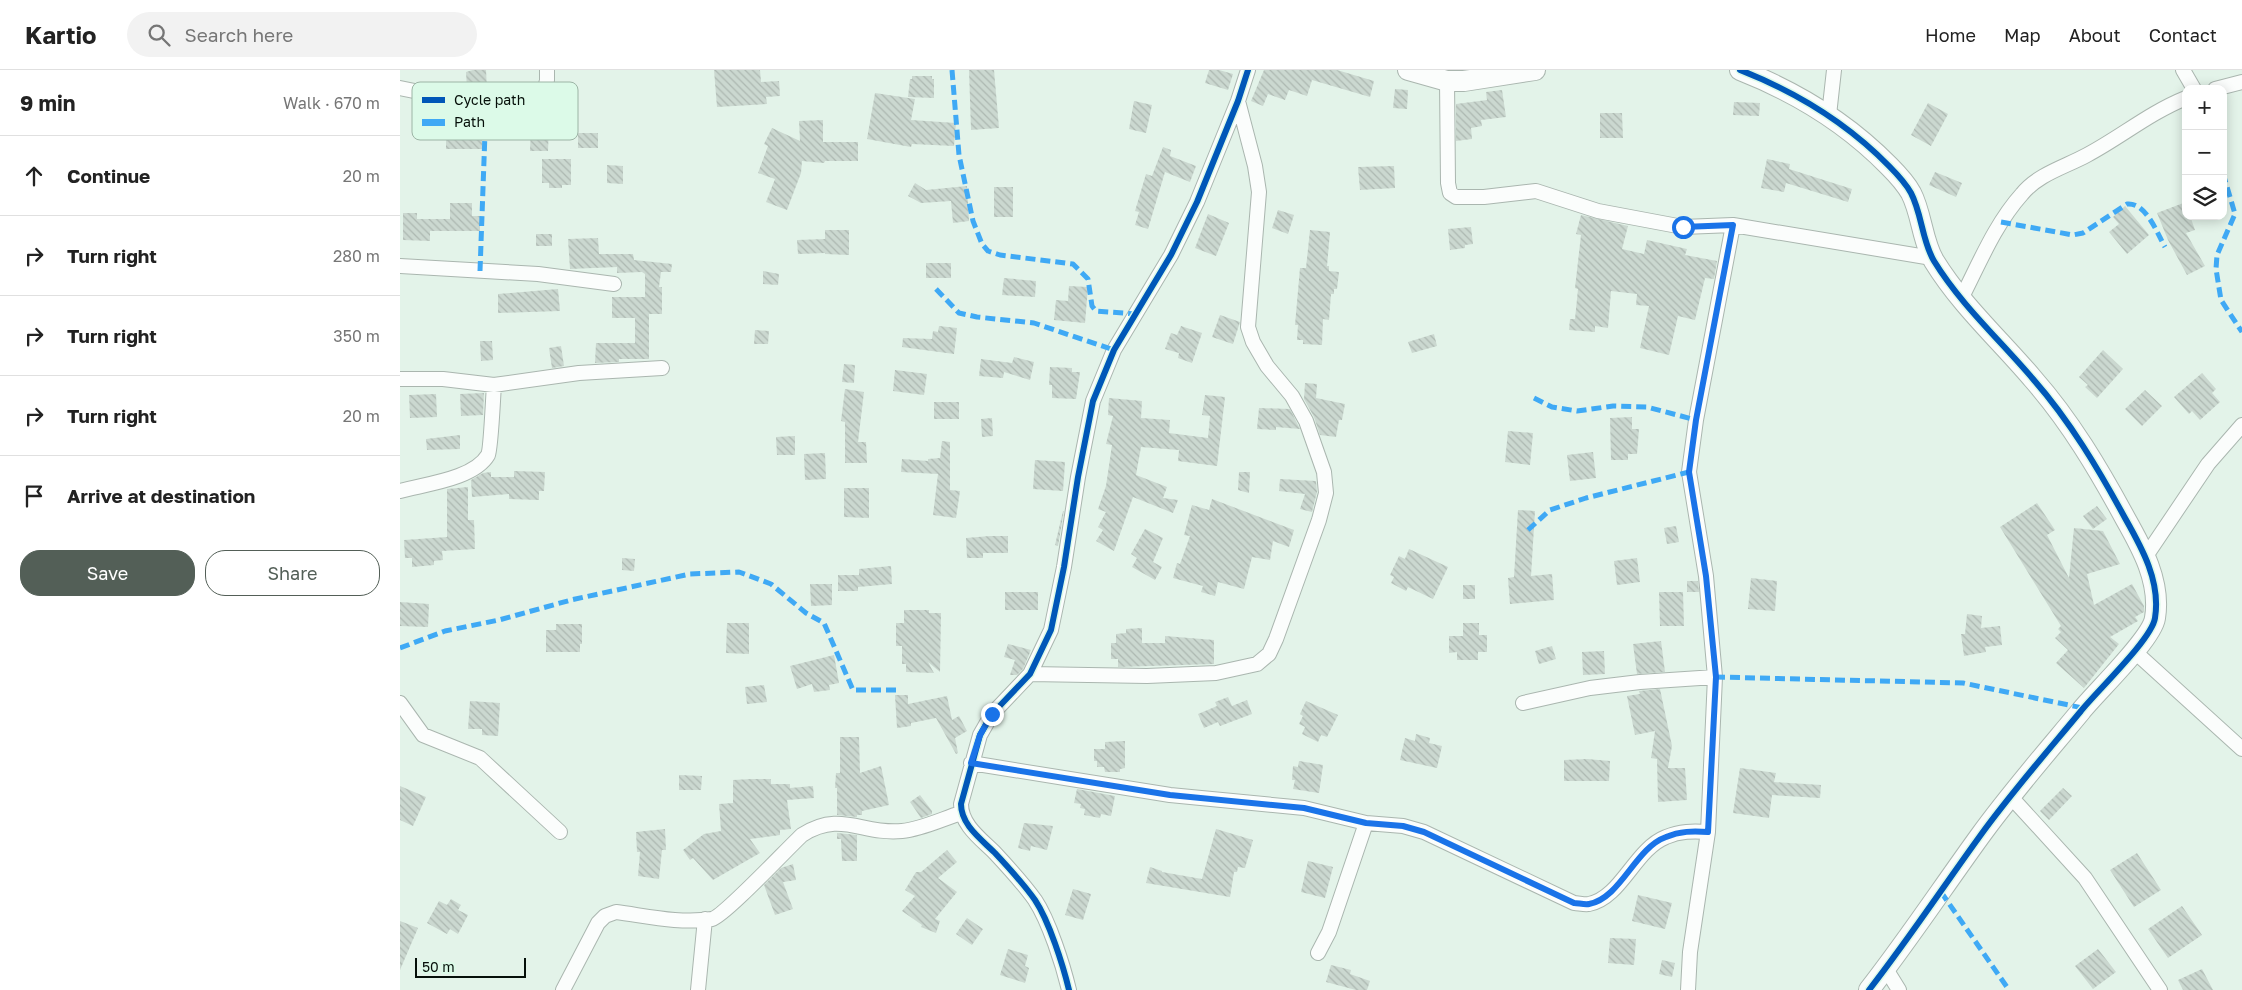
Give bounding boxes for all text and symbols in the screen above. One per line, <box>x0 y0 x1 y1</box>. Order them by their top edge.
search box <box>127 12 477 57</box>
text: Kartio <box>25 20 97 49</box>
icon: search <box>145 21 173 49</box>
text: Search here <box>185 23 293 46</box>
text: Home <box>1925 24 1976 46</box>
text: Map <box>2004 24 2041 46</box>
text: About <box>2069 24 2121 46</box>
text: Contact <box>2149 24 2217 46</box>
legend <box>412 82 578 140</box>
map controls <box>2182 85 2227 220</box>
button: + <box>2182 85 2227 130</box>
text: 9 min <box>20 90 75 116</box>
text: Cycle path <box>454 91 525 108</box>
text: Walk · 670 m <box>283 93 380 113</box>
text: Path <box>454 113 485 130</box>
button: − <box>2182 130 2227 175</box>
icon: ahead <box>20 162 48 190</box>
text: Continue <box>67 164 150 187</box>
text: 20 m <box>343 166 380 186</box>
button: layers <box>2182 175 2227 220</box>
route start <box>1672 216 1695 239</box>
icon: right <box>20 242 48 270</box>
text: Turn right <box>67 244 157 267</box>
text: 280 m <box>333 246 380 266</box>
icon: right <box>20 322 48 350</box>
text: Turn right <box>67 324 157 347</box>
text: 350 m <box>333 326 380 346</box>
icon: right <box>20 402 48 430</box>
text: Turn right <box>67 404 157 427</box>
text: 20 m <box>343 406 380 426</box>
icon: arrive <box>20 482 48 510</box>
text: Arrive at destination <box>67 484 255 507</box>
button: Save <box>20 550 195 596</box>
button: Share <box>205 550 380 596</box>
route end <box>981 703 1004 726</box>
scale bar <box>415 955 526 978</box>
text: 50 m <box>422 958 455 975</box>

